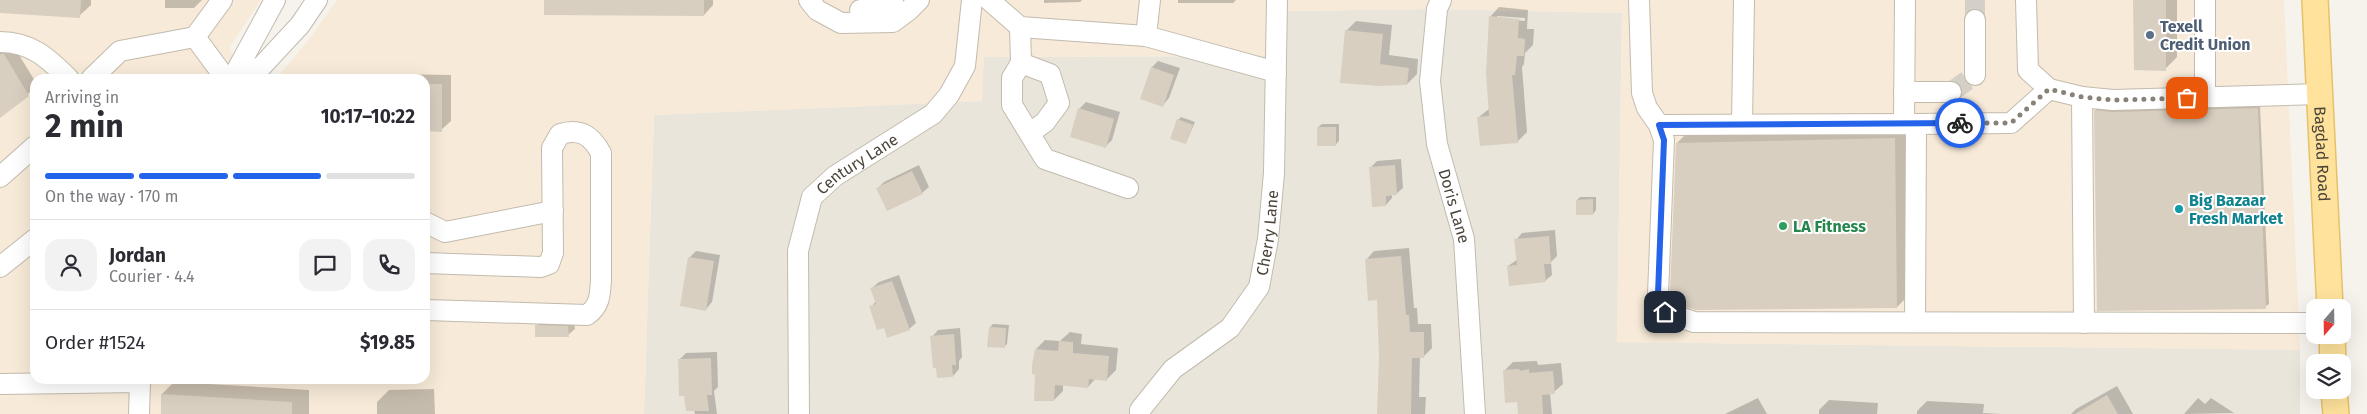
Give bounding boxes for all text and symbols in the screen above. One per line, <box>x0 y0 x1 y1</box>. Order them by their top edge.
place label: Texell Credit Union <box>2160 17 2251 54</box>
marker: Texell Credit Union <box>2144 29 2156 41</box>
pin <box>2166 77 2208 119</box>
icon: bag <box>2173 84 2201 112</box>
text: Arriving in <box>45 88 119 107</box>
courier <box>1935 98 1985 148</box>
text: 10:17–10:22 <box>321 105 415 128</box>
street label: Bagdad Road <box>2310 106 2334 202</box>
text: 2 min <box>45 107 124 145</box>
icon: bike <box>1946 109 1974 137</box>
street label: Century Lane <box>812 130 902 198</box>
street label: Doris Lane <box>1435 167 1474 246</box>
text: On the way · 170 m <box>45 187 178 206</box>
street label: Cherry Lane <box>1252 189 1282 277</box>
place label: Big Bazaar Fresh Market <box>2189 191 2284 228</box>
marker: Big Bazaar Fresh Market <box>2173 203 2185 215</box>
place label: LA Fitness <box>1793 217 1866 236</box>
marker: LA Fitness <box>1777 220 1789 232</box>
button: person <box>45 239 97 291</box>
button: chat <box>299 239 351 291</box>
button: phone <box>363 239 415 291</box>
text: Jordan <box>109 244 166 267</box>
text: Courier · 4.4 <box>109 267 195 286</box>
pin <box>1644 291 1686 333</box>
icon: home <box>1651 298 1679 326</box>
north arrow <box>2306 299 2351 344</box>
map controls <box>2306 299 2351 399</box>
text: Order #1524 <box>45 331 145 354</box>
text: $19.85 <box>360 331 415 354</box>
button: layers <box>2306 354 2351 399</box>

